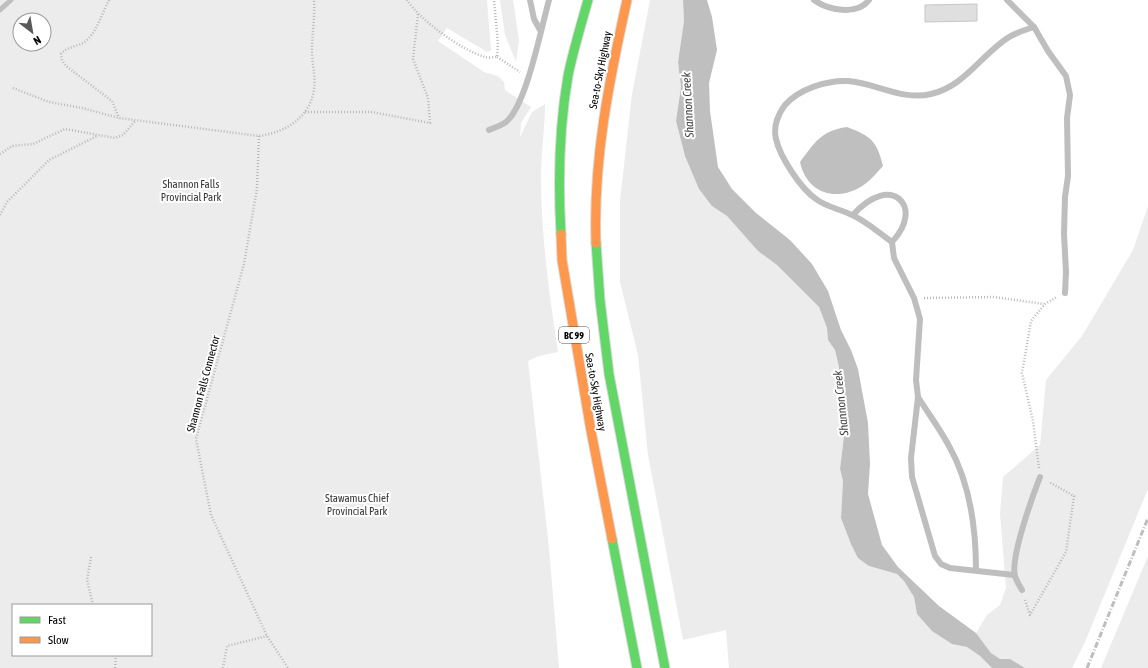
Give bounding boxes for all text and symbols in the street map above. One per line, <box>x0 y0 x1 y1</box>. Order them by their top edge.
north arrow <box>12 12 52 52</box>
street label: Sea-to-Sky Highway <box>587 30 614 110</box>
text: N <box>31 34 43 47</box>
water label: Shannon Creek <box>679 71 697 139</box>
park label: Shannon Falls Provincial Park <box>161 178 221 203</box>
road number: BC 99 <box>559 327 589 343</box>
street label: Shannon Falls Connector <box>184 334 222 434</box>
street label: Sea-to-Sky Highway <box>583 352 609 432</box>
water label: Shannon Creek <box>831 369 852 437</box>
park label: Stawamus Chief Provincial Park <box>325 492 389 517</box>
legend <box>12 604 152 656</box>
text: Fast <box>48 613 66 627</box>
text: Slow <box>48 633 69 647</box>

